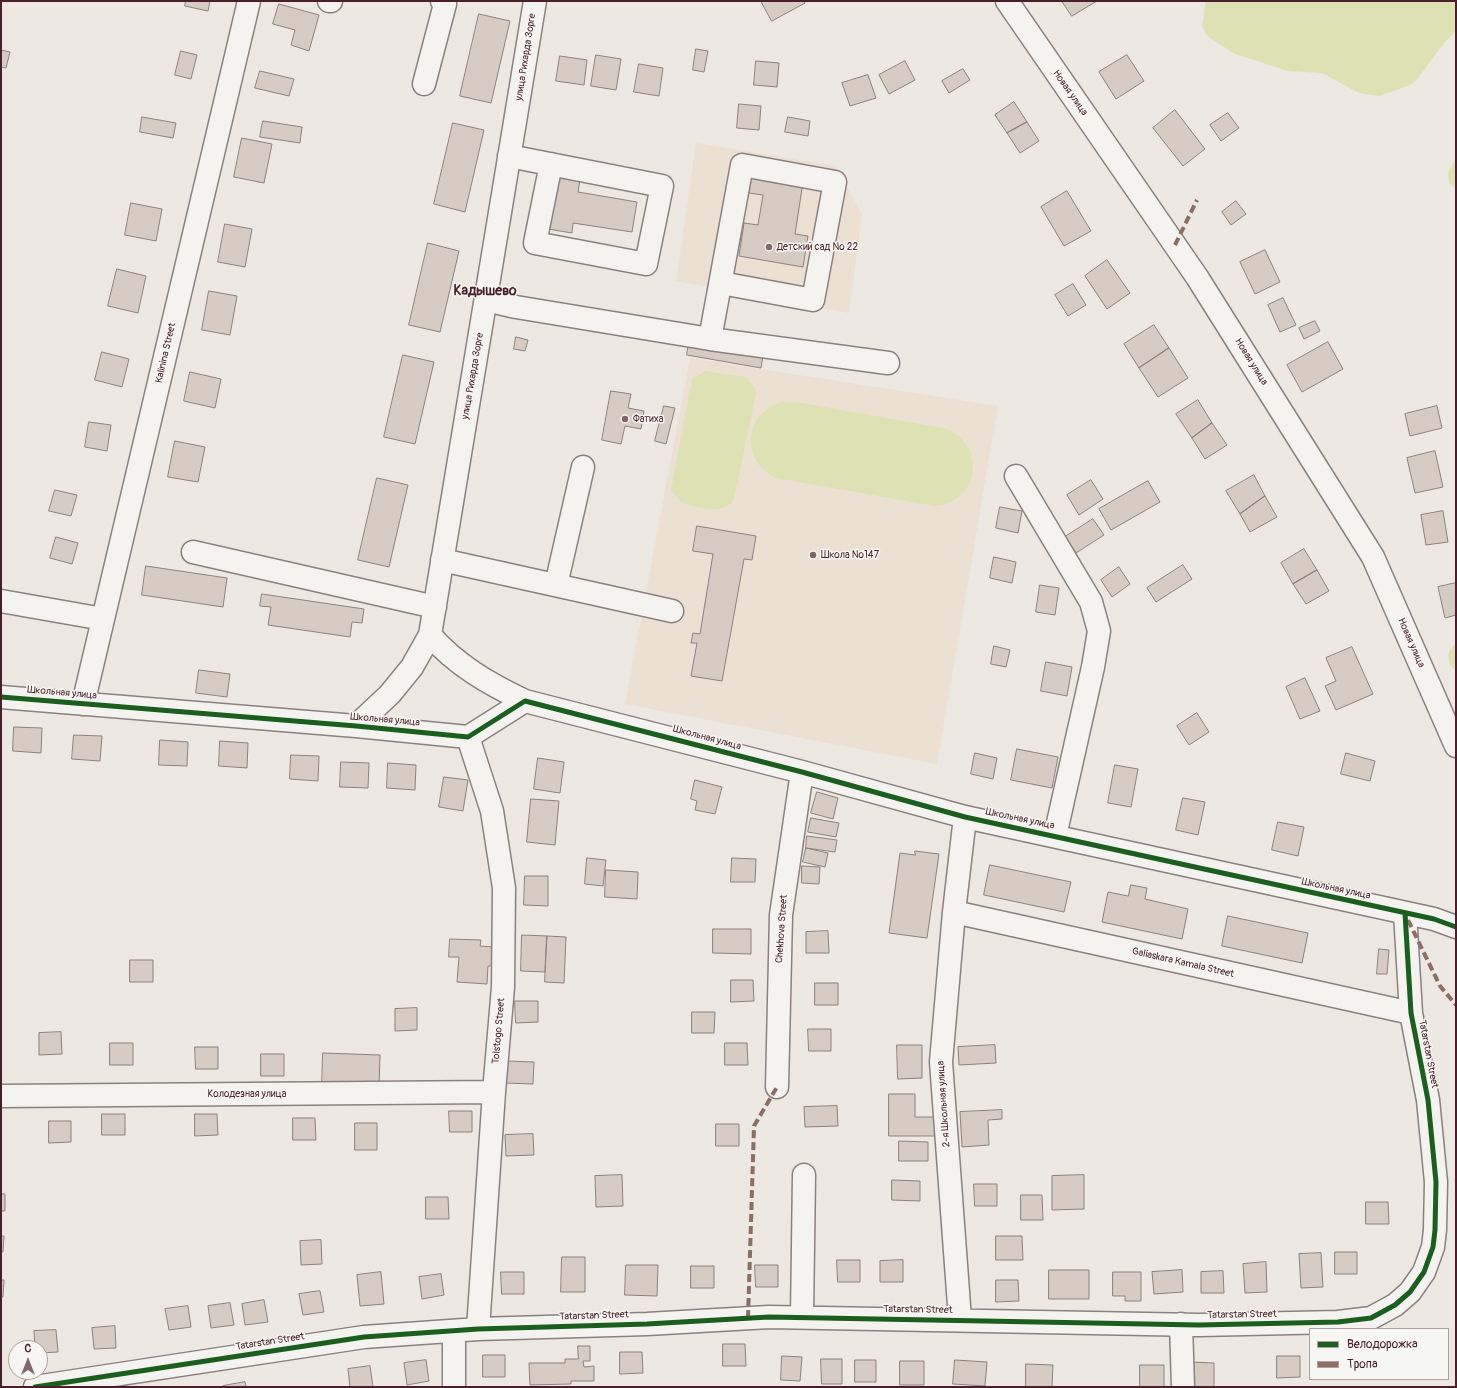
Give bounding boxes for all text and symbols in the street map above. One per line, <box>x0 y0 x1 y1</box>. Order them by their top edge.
street label: улица Рихарда Зорге <box>513 13 539 101</box>
street label: Новая улица <box>1050 68 1090 118</box>
place label: Детский сад № 22 <box>777 241 858 253</box>
marker: Детский сад № 22 <box>764 242 774 252</box>
district label: Кадышево <box>453 283 517 299</box>
street label: Kalinina Street <box>153 322 179 384</box>
street label: улица Рихарда Зорге <box>459 332 487 420</box>
street label: Новая улица <box>1232 336 1270 388</box>
place label: Фатиха <box>633 413 663 425</box>
marker: Фатиха <box>620 414 630 424</box>
place label: Школа №147 <box>821 549 879 561</box>
marker: Школа №147 <box>808 550 818 560</box>
street label: Новая улица <box>1395 616 1427 670</box>
street label: Школьная улица <box>27 684 97 702</box>
street label: Школьная улица <box>350 711 420 729</box>
street label: Школьная улица <box>672 723 742 753</box>
street label: Школьная улица <box>985 806 1055 832</box>
street label: Школьная улица <box>1301 876 1371 902</box>
street label: Chekhova Street <box>774 894 790 964</box>
street label: Galiaskara Kamala Street <box>1131 945 1235 981</box>
street label: Tolstogo Street <box>490 997 508 1065</box>
street label: Tatarstan Street <box>1415 1019 1441 1089</box>
street label: 2-я Школьная улица <box>935 1060 953 1148</box>
street label: Колодезная улица <box>208 1088 286 1100</box>
street label: Tatarstan Street <box>883 1303 953 1317</box>
street label: Tatarstan Street <box>1207 1308 1277 1322</box>
street label: Tatarstan Street <box>559 1309 629 1323</box>
legend <box>1309 1328 1449 1380</box>
street label: Tatarstan Street <box>235 1331 305 1353</box>
text: Велодорожка <box>1347 1337 1418 1352</box>
north arrow <box>8 1340 48 1380</box>
text: С <box>25 1342 31 1355</box>
text: Тропа <box>1347 1357 1377 1372</box>

